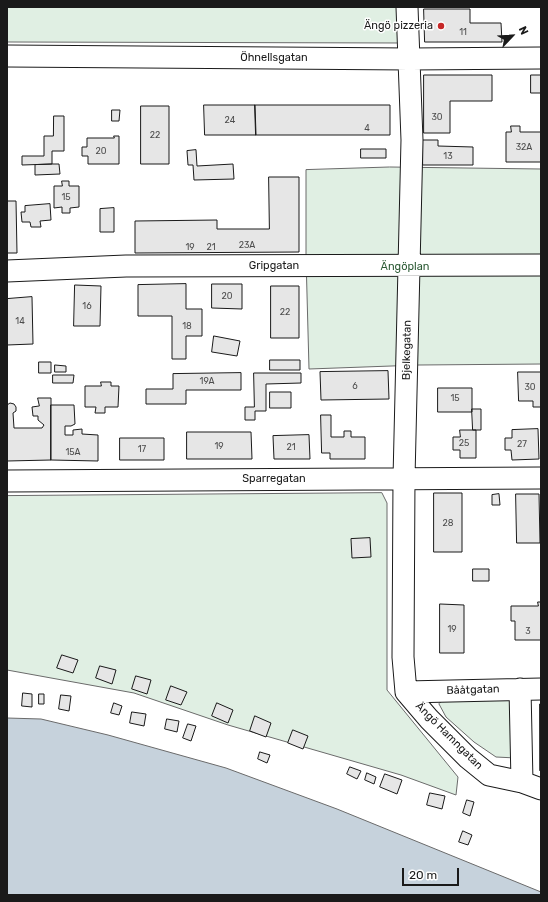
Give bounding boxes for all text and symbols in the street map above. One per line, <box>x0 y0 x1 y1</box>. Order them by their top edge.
north arrow <box>492 16 532 56</box>
place label: Ängö pizzeria <box>364 19 433 33</box>
marker: Ängö pizzeria <box>436 21 446 31</box>
text: N <box>516 24 531 37</box>
house number: 11 <box>459 27 467 37</box>
street label: Öhnellsgatan <box>240 51 308 65</box>
house number: 30 <box>431 112 443 122</box>
house number: 24 <box>225 115 235 125</box>
house number: 4 <box>364 123 370 133</box>
house number: 22 <box>150 130 160 140</box>
house number: 32A <box>516 142 532 152</box>
house number: 20 <box>96 146 106 156</box>
house number: 13 <box>443 151 453 161</box>
house number: 15 <box>61 192 71 202</box>
house number: 23A <box>239 240 255 250</box>
house number: 19 <box>185 242 195 252</box>
house number: 21 <box>206 242 216 252</box>
street label: Gripgatan <box>249 259 299 273</box>
park label: Ängöplan <box>381 260 429 274</box>
house number: 20 <box>222 291 232 301</box>
house number: 16 <box>82 301 92 311</box>
house number: 22 <box>280 307 290 317</box>
house number: 14 <box>15 316 25 326</box>
street label: Bjelkegatan <box>400 320 414 380</box>
house number: 18 <box>182 321 192 331</box>
house number: 19A <box>200 376 214 386</box>
house number: 6 <box>352 381 358 391</box>
house number: 30 <box>524 382 536 392</box>
house number: 15 <box>450 393 460 403</box>
house number: 25 <box>459 438 469 448</box>
house number: 27 <box>517 439 527 449</box>
house number: 19 <box>214 441 224 451</box>
house number: 21 <box>286 442 296 452</box>
house number: 17 <box>138 444 146 454</box>
house number: 15A <box>65 447 81 457</box>
street label: Sparregatan <box>242 472 306 486</box>
house number: 28 <box>442 518 454 528</box>
house number: 19 <box>447 624 457 634</box>
house number: 3 <box>525 626 531 636</box>
street label: Bååtgatan <box>446 682 500 698</box>
street label: Ängö Hamngatan <box>413 700 485 772</box>
scale bar <box>404 860 461 886</box>
text: 20 m <box>409 868 437 882</box>

